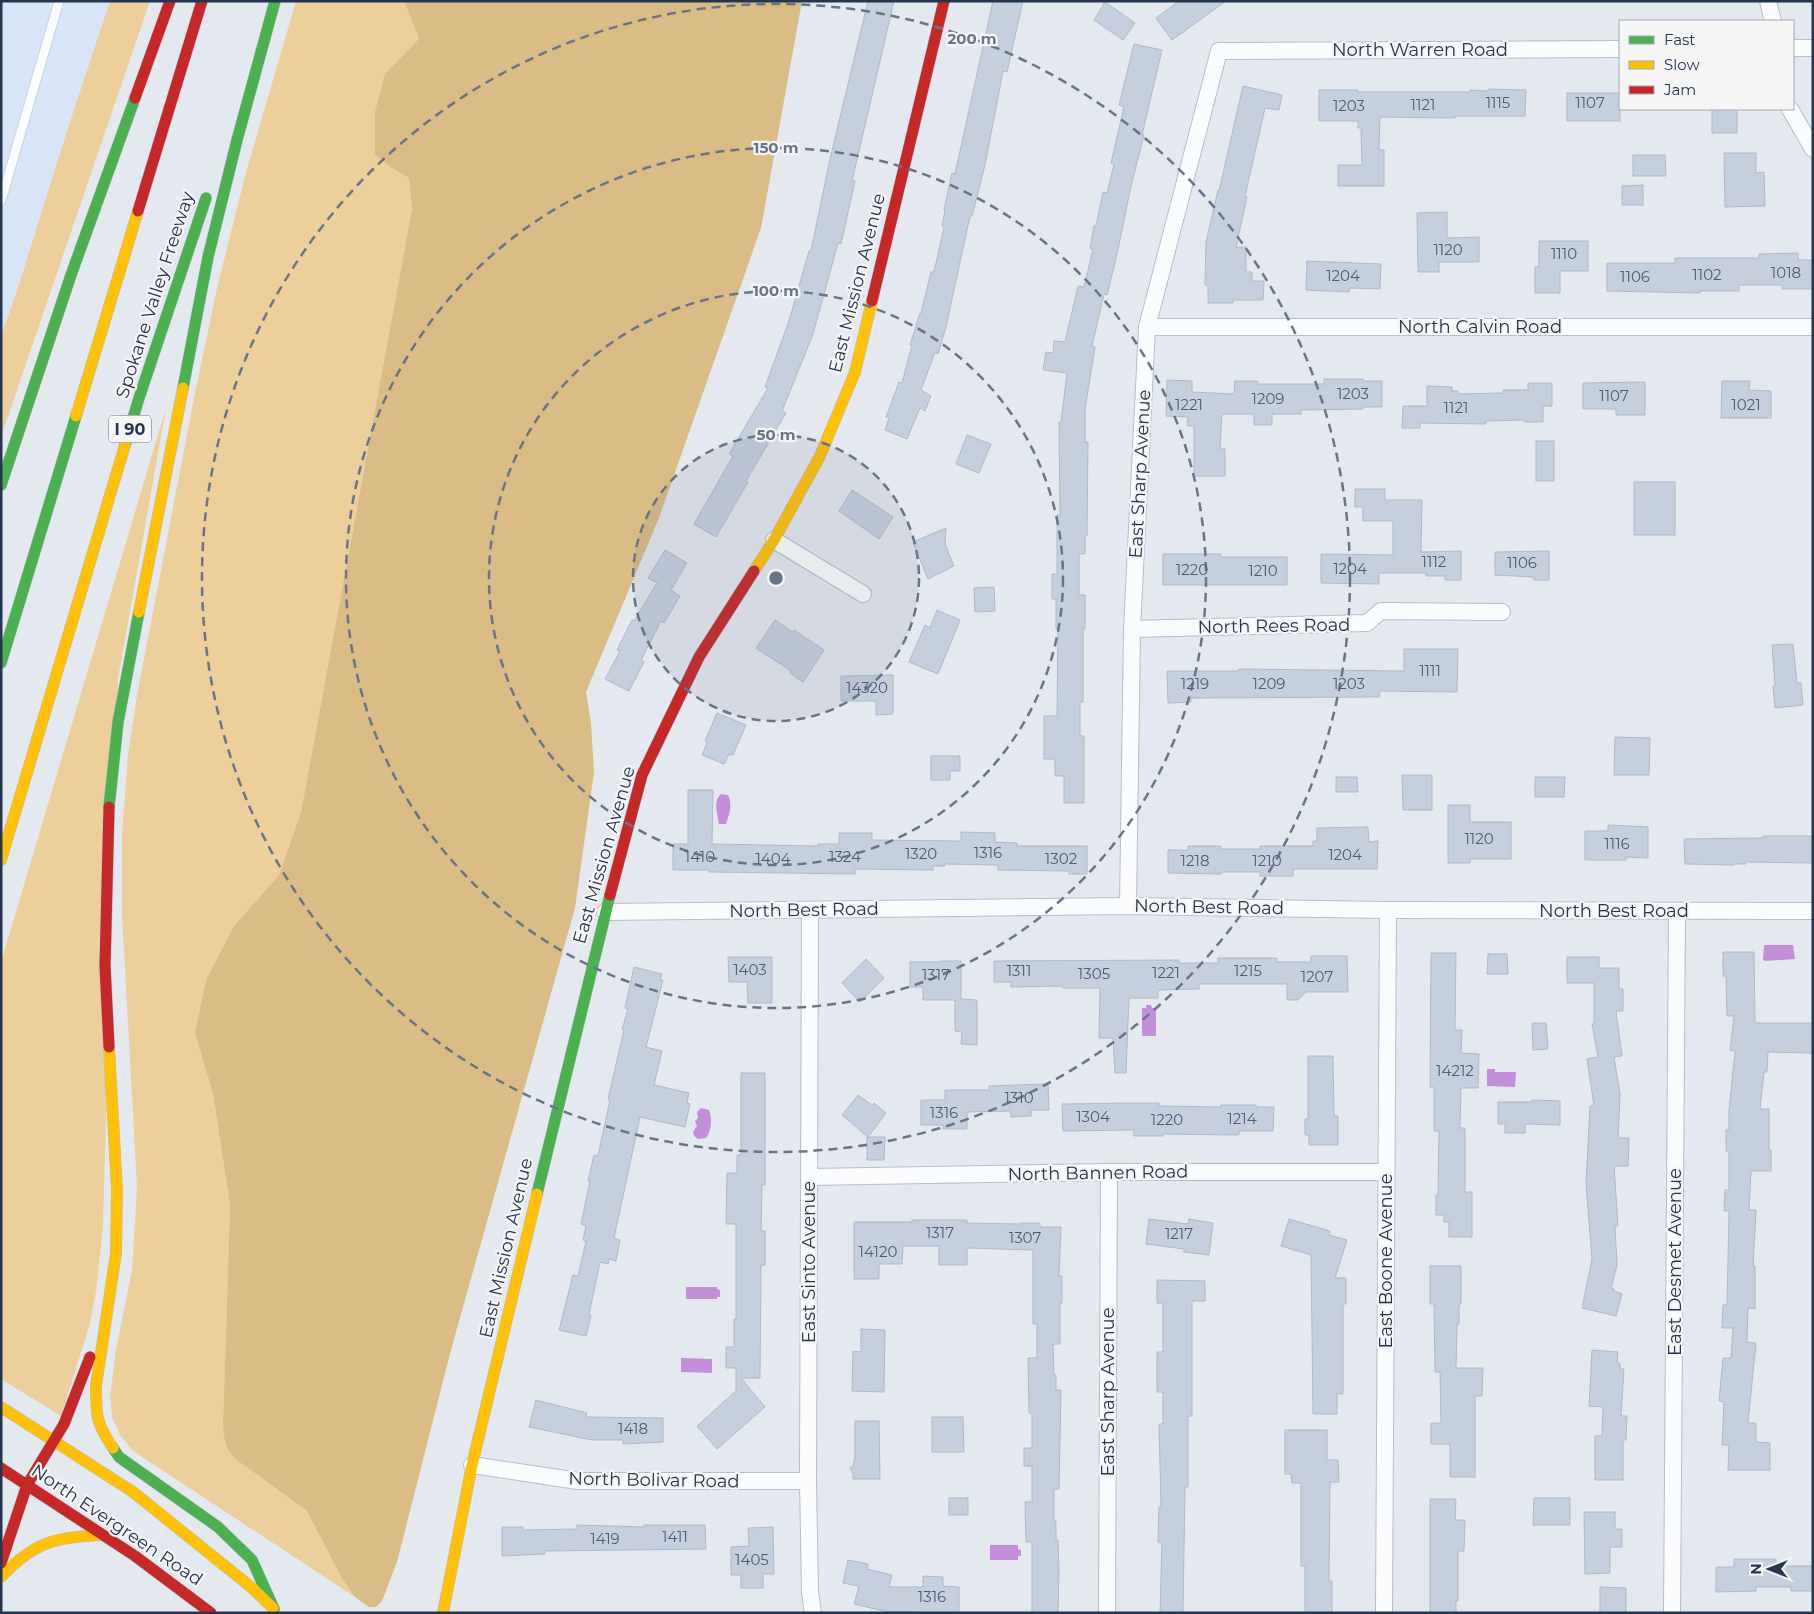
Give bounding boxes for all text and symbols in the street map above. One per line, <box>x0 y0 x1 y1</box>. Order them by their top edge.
legend <box>1619 20 1794 110</box>
text: 200 m <box>947 29 997 48</box>
text: Fast <box>1664 30 1695 49</box>
street label: North Warren Road <box>1332 39 1508 61</box>
text: Slow <box>1664 55 1700 74</box>
text: Jam <box>1663 80 1696 99</box>
house number: 1115 <box>1486 93 1510 112</box>
house number: 1107 <box>1575 93 1605 112</box>
house number: 1121 <box>1411 95 1435 114</box>
house number: 1203 <box>1333 96 1365 115</box>
text: 150 m <box>754 138 798 157</box>
street label: Spokane Valley Freeway <box>111 189 199 401</box>
street label: East Mission Avenue <box>824 191 890 375</box>
house number: 1120 <box>1433 240 1463 259</box>
house number: 1110 <box>1551 244 1577 263</box>
house number: 1018 <box>1771 263 1801 282</box>
house number: 1102 <box>1692 265 1722 284</box>
house number: 1204 <box>1326 266 1360 285</box>
house number: 1106 <box>1620 267 1650 286</box>
text: 100 m <box>753 281 799 300</box>
street label: North Calvin Road <box>1398 316 1562 338</box>
house number: 1203 <box>1337 384 1369 403</box>
house number: 1107 <box>1599 386 1629 405</box>
street label: East Sharp Avenue <box>1125 389 1155 559</box>
house number: 1209 <box>1252 389 1284 408</box>
house number: 1221 <box>1175 395 1203 414</box>
house number: 1021 <box>1731 395 1761 414</box>
house number: 1121 <box>1444 398 1468 417</box>
road number: I 90 <box>109 416 151 442</box>
text: 50 m <box>756 425 796 444</box>
house number: 1112 <box>1422 552 1446 571</box>
house number: 1106 <box>1507 553 1537 572</box>
house number: 1204 <box>1333 559 1367 578</box>
house number: 1220 <box>1176 560 1208 579</box>
house number: 1210 <box>1248 561 1278 580</box>
centre of rings <box>767 569 785 587</box>
street label: North Rees Road <box>1197 614 1351 638</box>
house number: 1111 <box>1419 661 1441 680</box>
house number: 1219 <box>1181 674 1209 693</box>
house number: 1209 <box>1253 674 1285 693</box>
house number: 1203 <box>1333 674 1365 693</box>
house number: 14320 <box>846 678 888 697</box>
street label: East Mission Avenue <box>568 763 640 946</box>
house number: 1120 <box>1464 829 1494 848</box>
house number: 1116 <box>1604 834 1630 853</box>
house number: 1316 <box>974 843 1002 862</box>
house number: 1320 <box>905 844 937 863</box>
house number: 1204 <box>1328 845 1362 864</box>
house number: 1410 <box>685 847 715 866</box>
house number: 1324 <box>829 847 861 866</box>
house number: 1404 <box>755 849 791 868</box>
house number: 1302 <box>1045 849 1077 868</box>
house number: 1218 <box>1181 851 1209 870</box>
house number: 1210 <box>1252 851 1282 870</box>
street label: North Best Road <box>1134 895 1284 919</box>
street label: North Best Road <box>729 898 879 922</box>
street label: North Best Road <box>1539 900 1689 922</box>
house number: 1403 <box>733 960 767 979</box>
house number: 1311 <box>1007 961 1031 980</box>
house number: 1215 <box>1234 961 1262 980</box>
house number: 1221 <box>1152 963 1180 982</box>
house number: 1305 <box>1078 964 1110 983</box>
house number: 1317 <box>922 965 950 984</box>
house number: 1207 <box>1301 967 1333 986</box>
house number: 14212 <box>1436 1061 1474 1080</box>
house number: 1310 <box>1004 1088 1034 1107</box>
house number: 1316 <box>930 1103 958 1122</box>
house number: 1304 <box>1076 1107 1110 1126</box>
house number: 1214 <box>1227 1109 1257 1128</box>
house number: 1220 <box>1151 1110 1183 1129</box>
street label: East Mission Avenue <box>475 1156 537 1340</box>
street label: North Bannen Road <box>1007 1160 1189 1186</box>
street label: East Desmet Avenue <box>1664 1168 1686 1356</box>
street label: East Boone Avenue <box>1375 1173 1397 1349</box>
street label: East Sinto Avenue <box>798 1181 820 1343</box>
house number: 1317 <box>926 1223 954 1242</box>
house number: 1217 <box>1165 1224 1193 1243</box>
house number: 1307 <box>1009 1228 1041 1247</box>
house number: 14120 <box>859 1242 897 1261</box>
street label: East Sharp Avenue <box>1097 1307 1119 1477</box>
house number: 1418 <box>618 1419 648 1438</box>
street label: North Evergreen Road <box>27 1459 207 1591</box>
street label: North Bolivar Road <box>568 1468 740 1492</box>
house number: 1411 <box>662 1527 688 1546</box>
house number: 1419 <box>590 1529 620 1548</box>
north arrow <box>1744 1544 1794 1594</box>
house number: 1405 <box>735 1550 769 1569</box>
text: N <box>1747 1563 1765 1575</box>
house number: 1316 <box>918 1587 946 1606</box>

